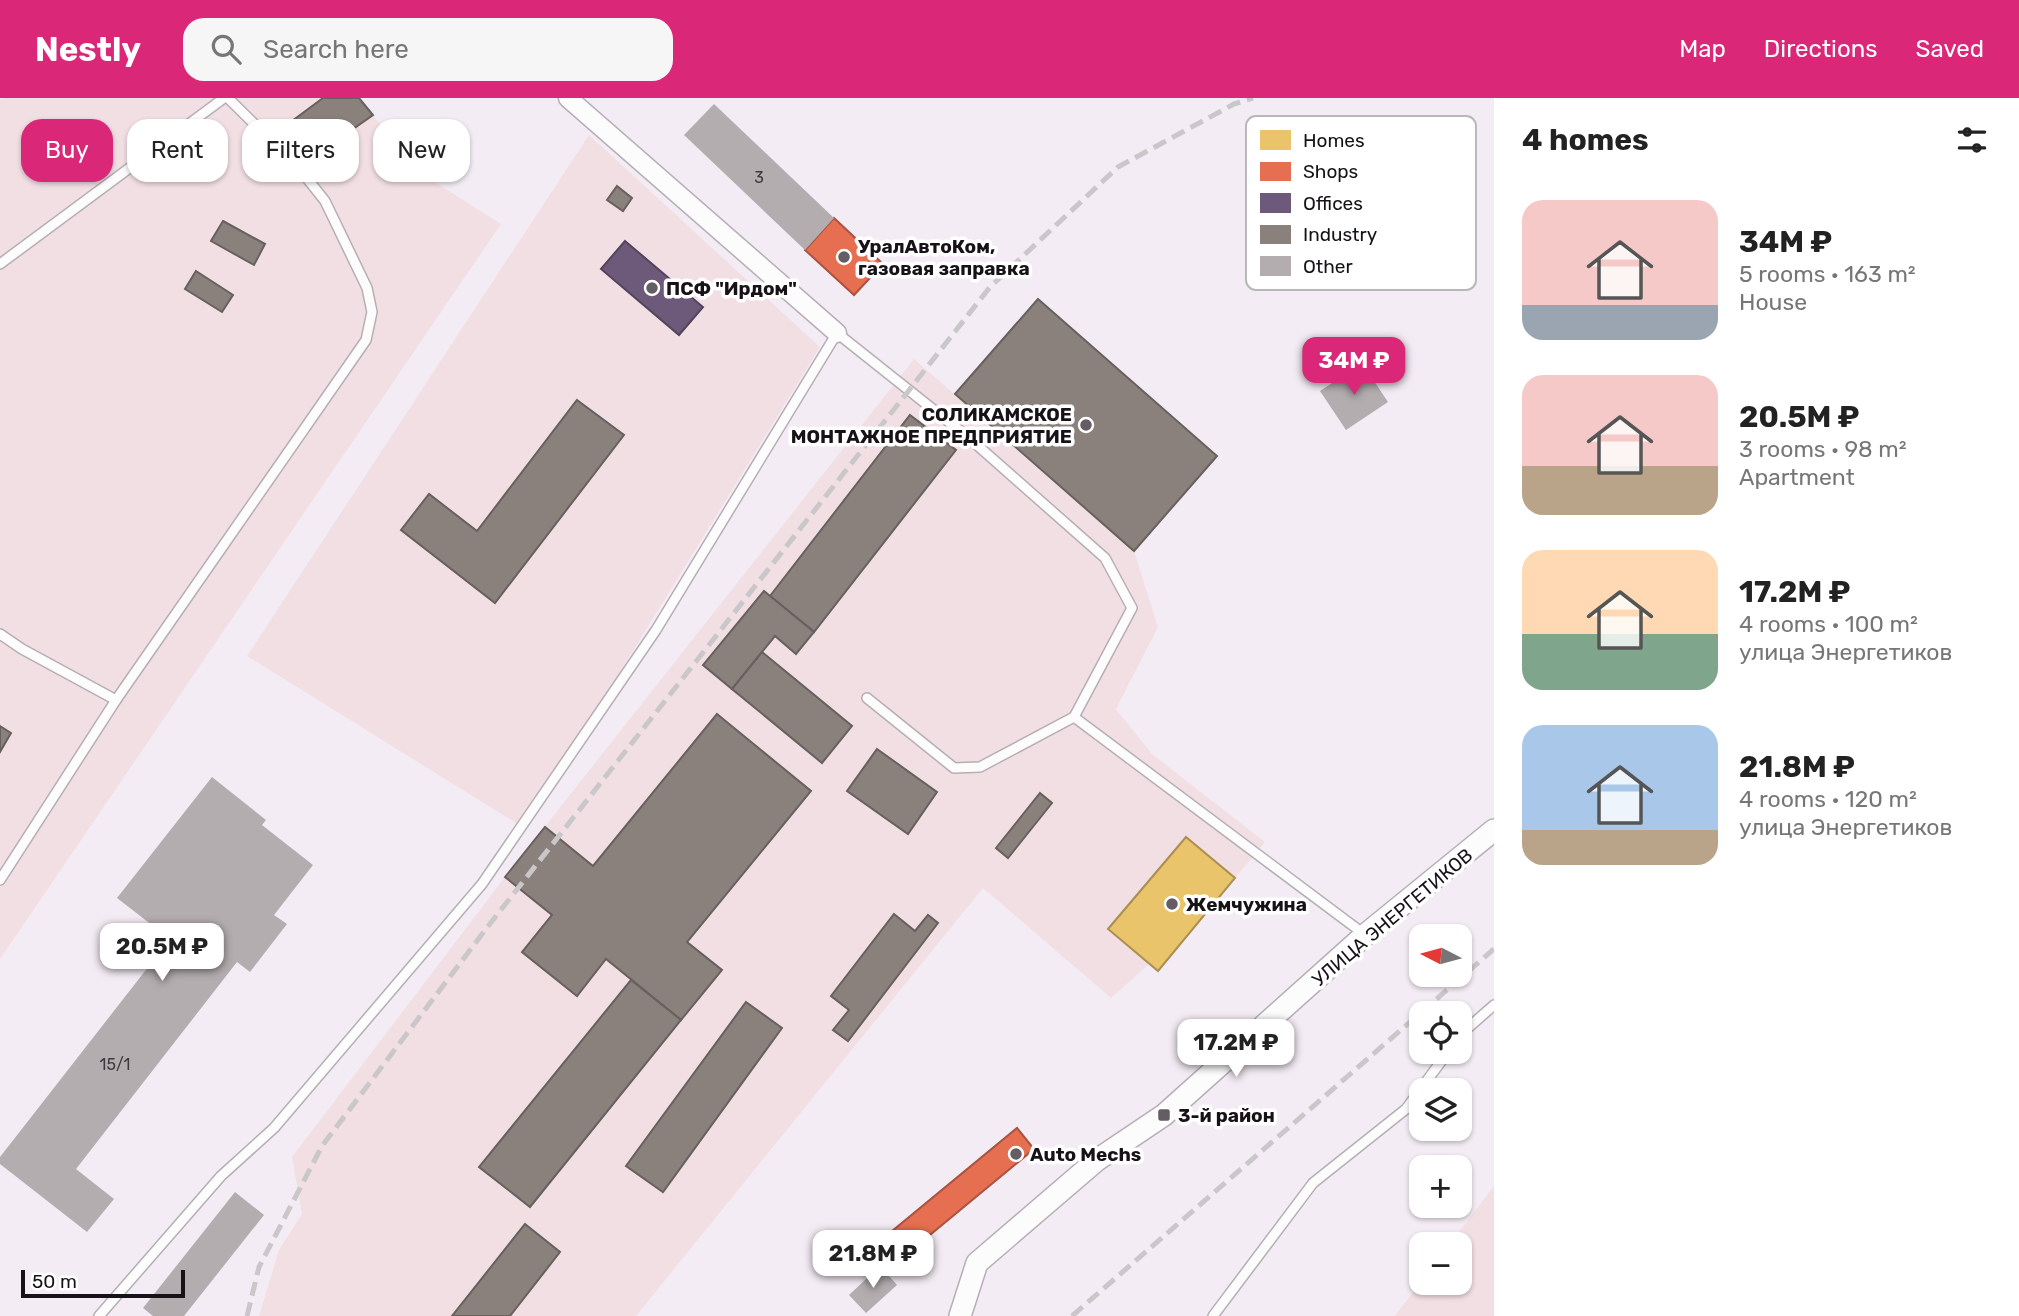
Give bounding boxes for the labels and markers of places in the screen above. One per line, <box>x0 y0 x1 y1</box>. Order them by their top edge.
place label: УралАвтоКом, газовая заправка <box>858 235 1030 280</box>
marker: УралАвтоКом, газовая заправка <box>836 249 852 265</box>
place label: ПСФ "Ирдом" <box>666 277 797 300</box>
marker: ПСФ "Ирдом" <box>644 280 660 296</box>
pin: 34M ₽ <box>1305 338 1403 397</box>
place label: СОЛИКАМСКОЕ МОНТАЖНОЕ ПРЕДПРИЯТИЕ <box>791 403 1072 448</box>
marker: СОЛИКАМСКОЕ МОНТАЖНОЕ ПРЕДПРИЯТИЕ <box>1078 417 1094 433</box>
place label: Жемчужина <box>1186 893 1307 916</box>
marker: Жемчужина <box>1164 896 1180 912</box>
pin: 20.5M ₽ <box>97 924 227 983</box>
pin: 17.2M ₽ <box>1171 1020 1301 1079</box>
place label: 3-й район <box>1178 1104 1275 1127</box>
marker: 3-й район <box>1156 1107 1172 1123</box>
place label: Auto Mechs <box>1030 1143 1141 1166</box>
marker: Auto Mechs <box>1008 1146 1024 1162</box>
pin: 21.8M ₽ <box>808 1230 938 1290</box>

